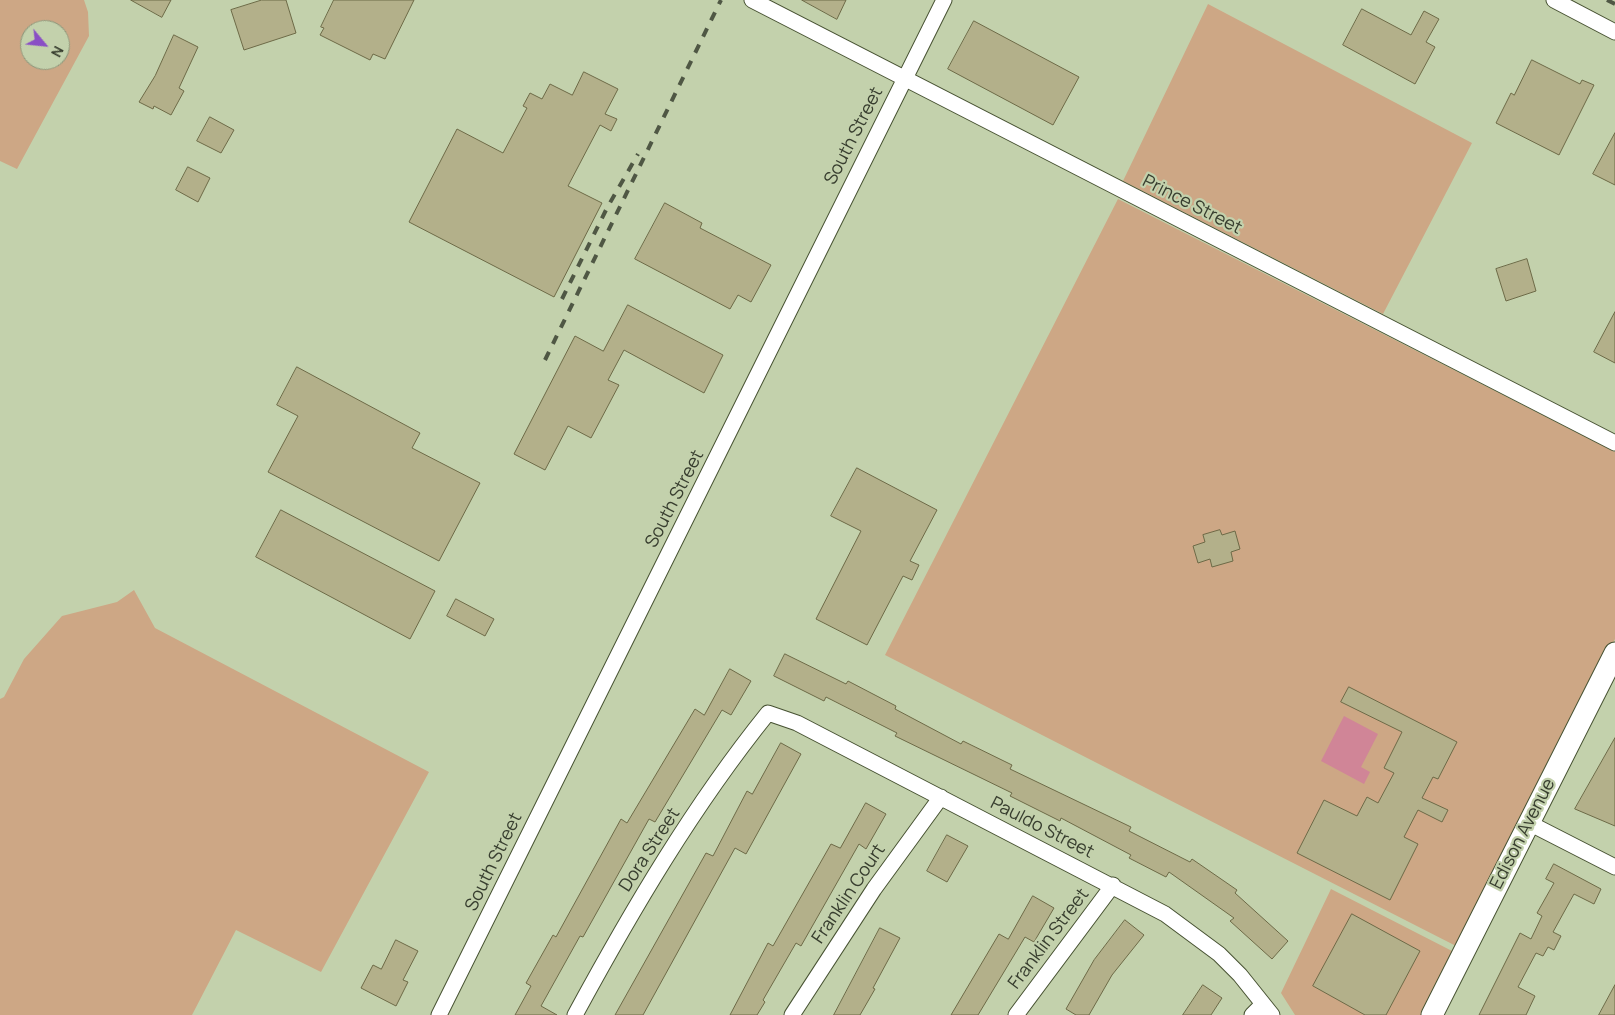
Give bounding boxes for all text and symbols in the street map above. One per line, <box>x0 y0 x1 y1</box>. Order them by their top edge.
north arrow <box>20 20 70 70</box>
text: N <box>47 43 69 61</box>
street label: South Street <box>820 84 888 188</box>
street label: Prince Street <box>1139 171 1245 239</box>
street label: South Street <box>641 447 709 551</box>
street label: Edison Avenue <box>1486 775 1560 893</box>
street label: Pauldo Street <box>987 793 1097 863</box>
street label: Dora Street <box>615 804 685 896</box>
street label: South Street <box>461 809 527 915</box>
street label: Franklin Court <box>808 840 890 948</box>
street label: Franklin Street <box>1004 884 1094 994</box>

